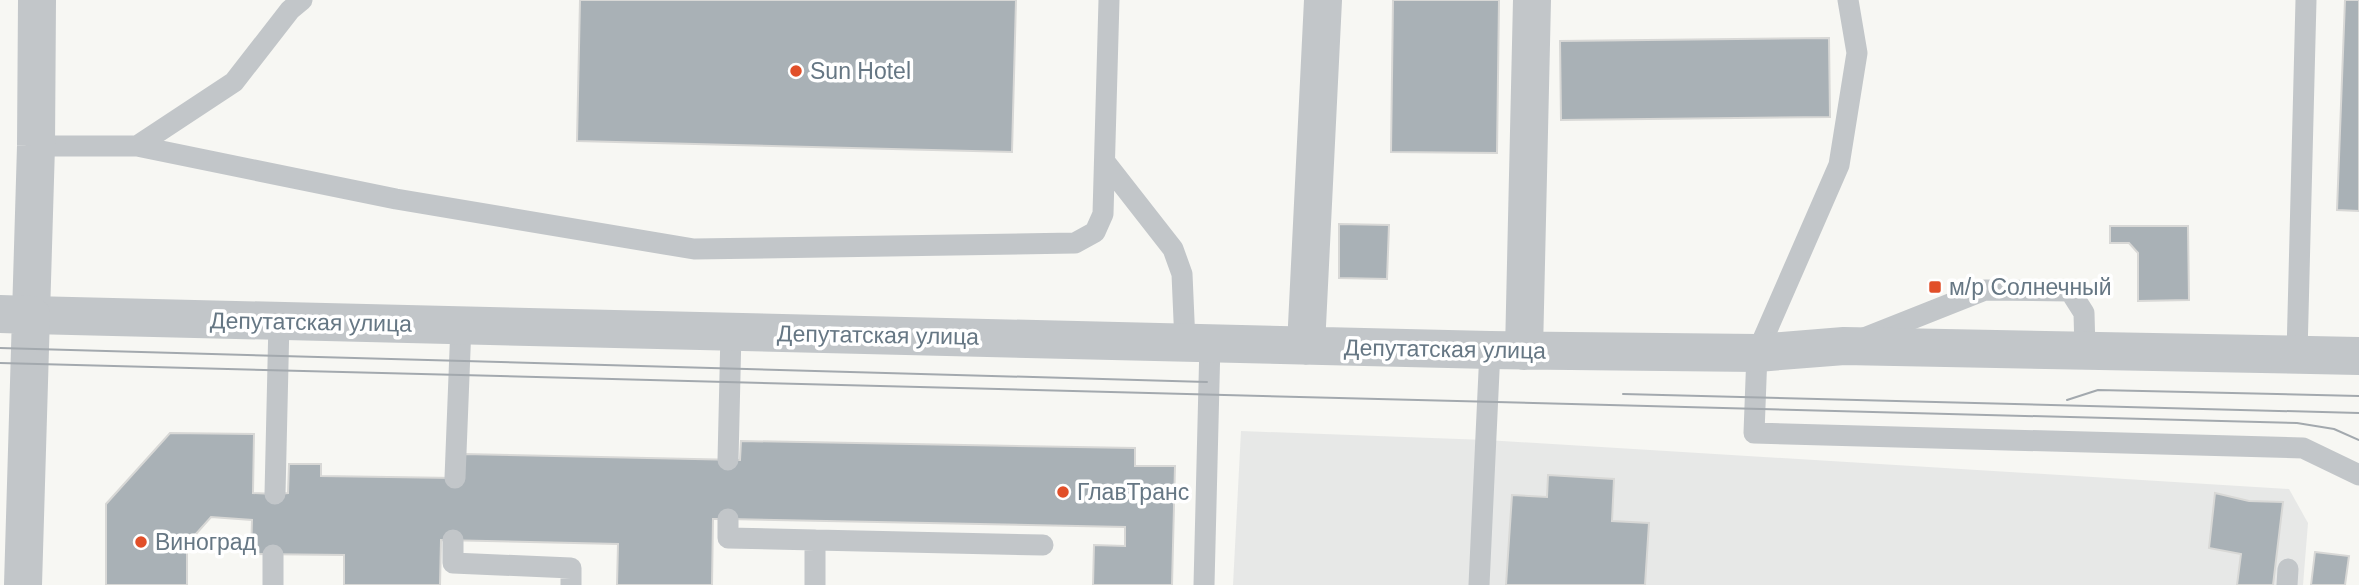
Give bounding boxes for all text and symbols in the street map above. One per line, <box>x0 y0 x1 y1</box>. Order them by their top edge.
place label: Sun Hotel <box>810 58 911 84</box>
marker: Sun Hotel <box>788 63 804 79</box>
place label: м/р Солнечный <box>1949 274 2112 300</box>
marker: м/р Солнечный <box>1927 279 1943 295</box>
street label: Депутатская улица <box>210 307 412 337</box>
street label: Депутатская улица <box>777 320 979 350</box>
street label: Депутатская улица <box>1344 334 1546 364</box>
place label: ГлавТранс <box>1077 479 1189 505</box>
marker: ГлавТранс <box>1055 484 1071 500</box>
place label: Виноград <box>155 529 257 555</box>
marker: Виноград <box>133 534 149 550</box>

